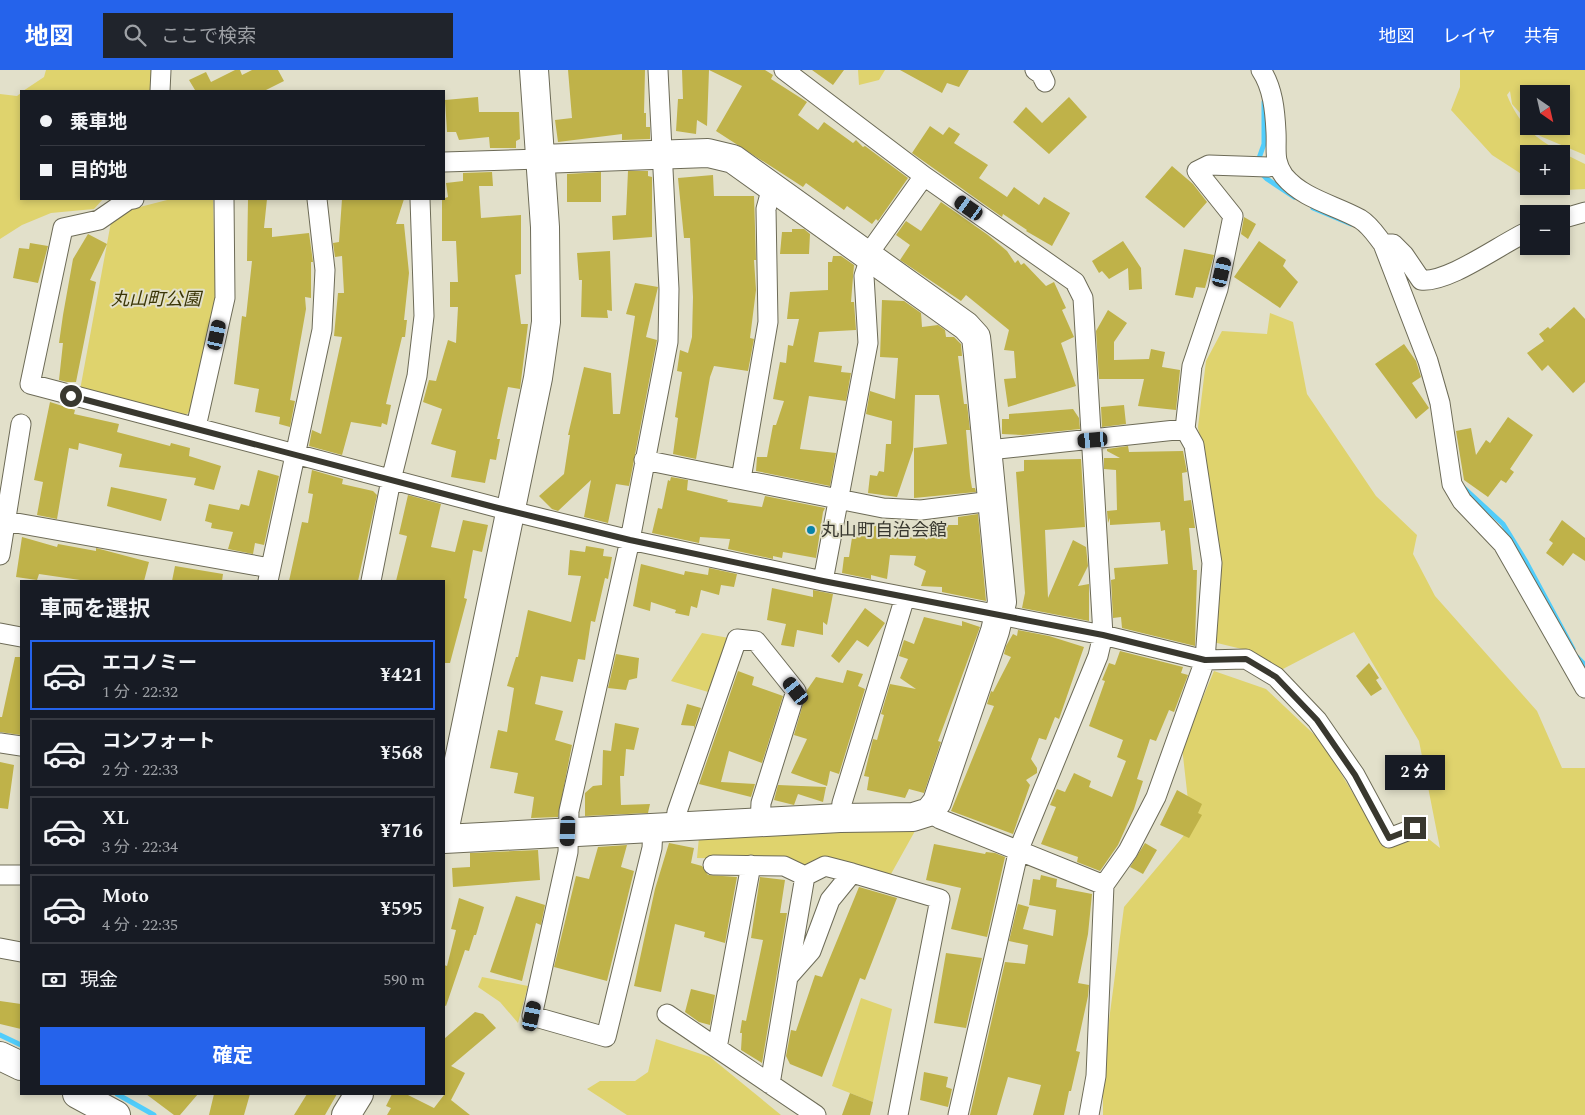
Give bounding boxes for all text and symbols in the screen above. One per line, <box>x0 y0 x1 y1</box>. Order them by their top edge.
search box <box>103 13 453 58</box>
text: 地図 <box>25 19 73 55</box>
icon: search <box>121 21 149 49</box>
text: ここで検索 <box>161 22 256 51</box>
text: 地図 <box>1379 23 1415 50</box>
text: レイヤ <box>1443 23 1496 50</box>
text: 共有 <box>1524 23 1560 50</box>
north arrow <box>1520 85 1570 135</box>
map controls <box>1520 85 1570 255</box>
text: 乗車地 <box>70 108 127 137</box>
button: + <box>1520 145 1570 195</box>
text: 目的地 <box>70 156 127 185</box>
car <box>952 193 985 223</box>
button: − <box>1520 205 1570 255</box>
car <box>1211 256 1232 288</box>
park label: 丸山町公園 <box>111 286 204 313</box>
car <box>206 319 227 351</box>
route start <box>60 385 82 407</box>
car <box>1077 431 1108 449</box>
place label: 丸山町自治会館 <box>821 517 947 544</box>
marker: 丸山町自治会館 <box>805 524 817 536</box>
text: 車両を選択 <box>40 593 150 626</box>
text: エコノミー <box>102 649 197 678</box>
icon: car <box>42 653 87 698</box>
text: ¥421 <box>380 661 423 690</box>
car <box>780 675 811 707</box>
text: 1 分 · 22:32 <box>102 680 178 704</box>
text: コンフォート <box>102 727 215 756</box>
icon: car <box>42 731 87 776</box>
text: ¥568 <box>380 739 423 768</box>
callout: 2 分 <box>1385 756 1445 790</box>
text: 2 分 · 22:33 <box>102 758 178 782</box>
text: 2 分 <box>1401 760 1429 784</box>
text: XL <box>102 804 129 833</box>
icon: car <box>42 809 87 854</box>
car <box>559 816 576 846</box>
text: ¥716 <box>380 817 423 846</box>
route end <box>1404 817 1426 839</box>
text: 3 分 · 22:34 <box>102 835 178 859</box>
text: Moto <box>102 882 149 911</box>
icon: car <box>42 887 87 932</box>
text: ¥595 <box>380 895 423 924</box>
text: 4 分 · 22:35 <box>102 913 178 937</box>
icon: cash <box>40 966 68 994</box>
text: 現金 <box>80 966 118 995</box>
text: 590 m <box>383 968 425 992</box>
car <box>521 1000 542 1032</box>
button: 確定 <box>40 1027 425 1085</box>

